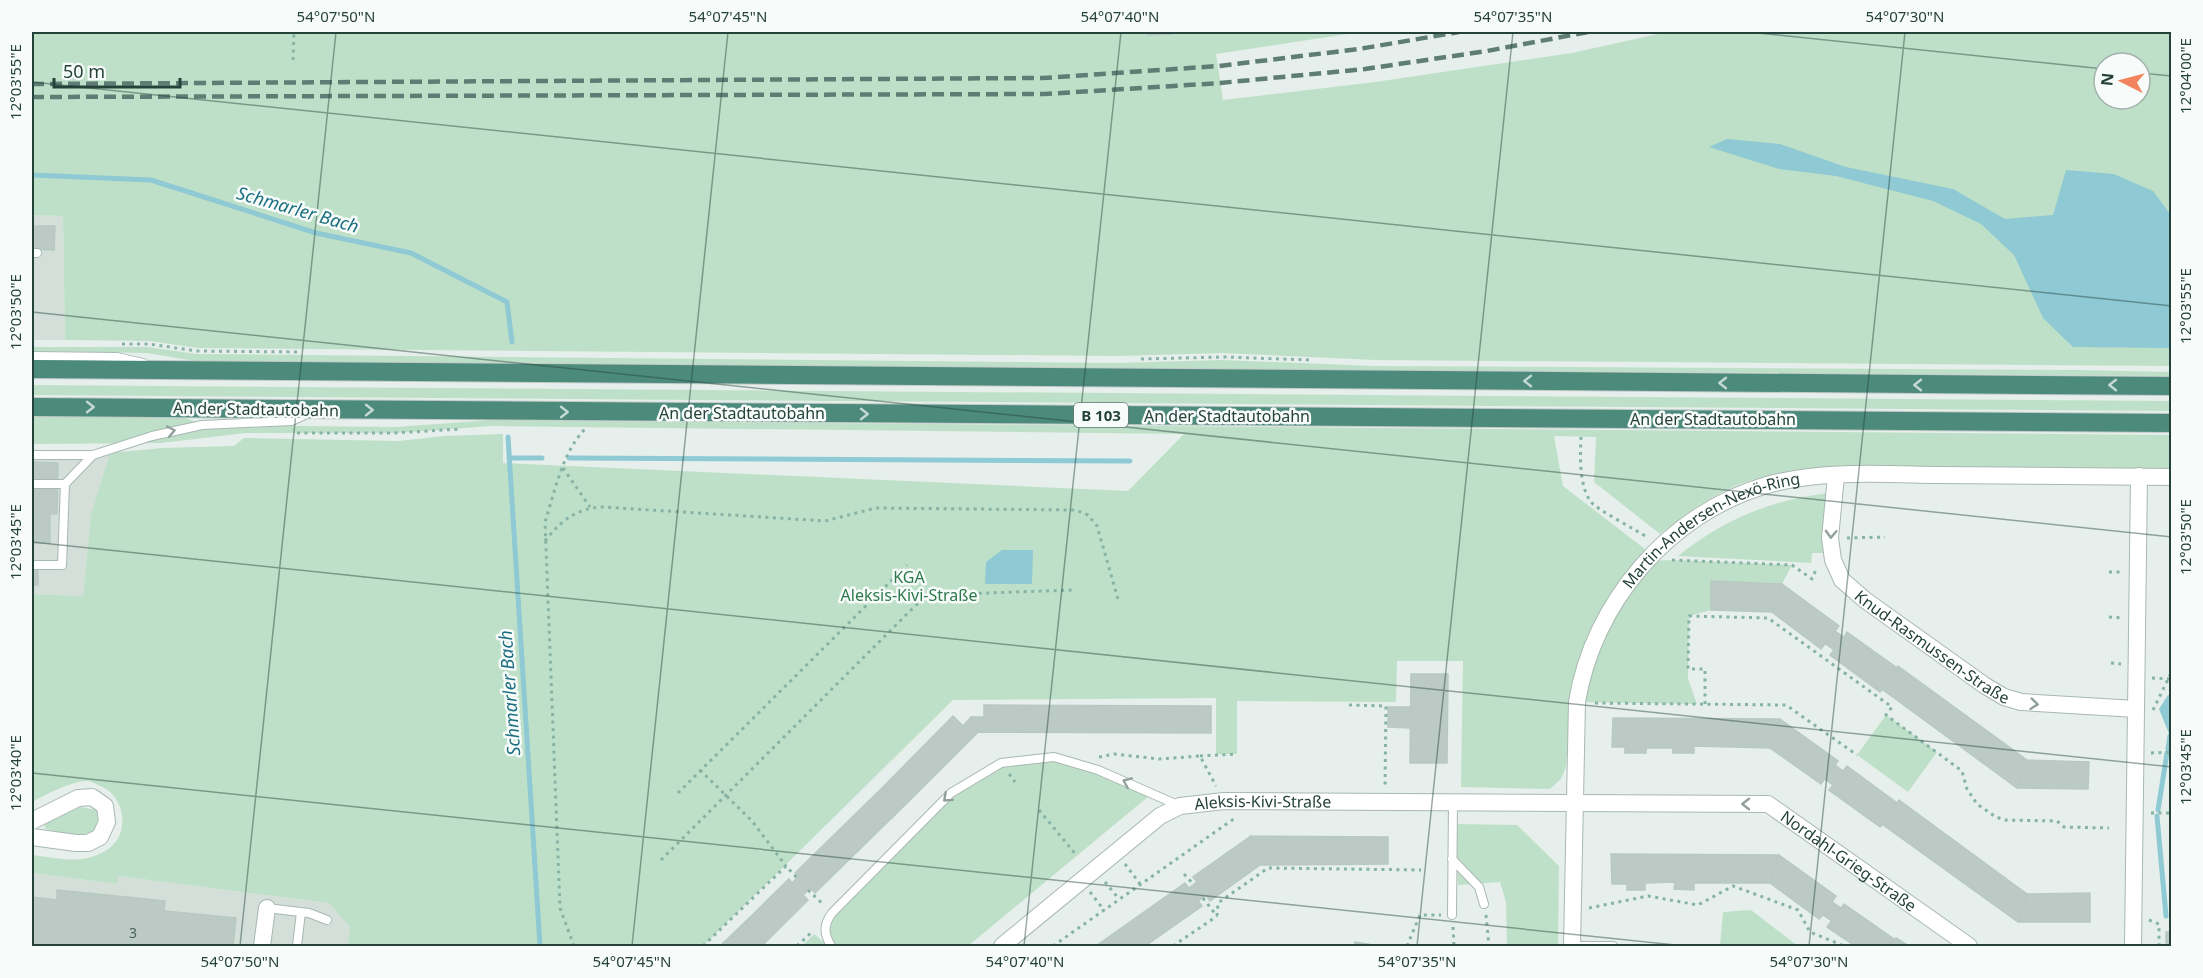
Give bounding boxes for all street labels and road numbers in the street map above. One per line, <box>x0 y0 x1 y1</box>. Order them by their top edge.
street label: An der Stadtautobahn <box>173 397 339 421</box>
street label: An der Stadtautobahn <box>659 402 825 424</box>
road number: B 103 <box>1074 403 1128 427</box>
street label: An der Stadtautobahn <box>1144 405 1310 427</box>
street label: An der Stadtautobahn <box>1630 408 1796 430</box>
street label: Martin-Andersen-Nexö-Ring <box>1617 467 1801 593</box>
street label: Knud-Rasmussen-Straße <box>1850 585 2012 709</box>
street label: Aleksis-Kivi-Straße <box>1193 790 1331 815</box>
street label: Nordahl-Grieg-Straße <box>1776 805 1921 917</box>

